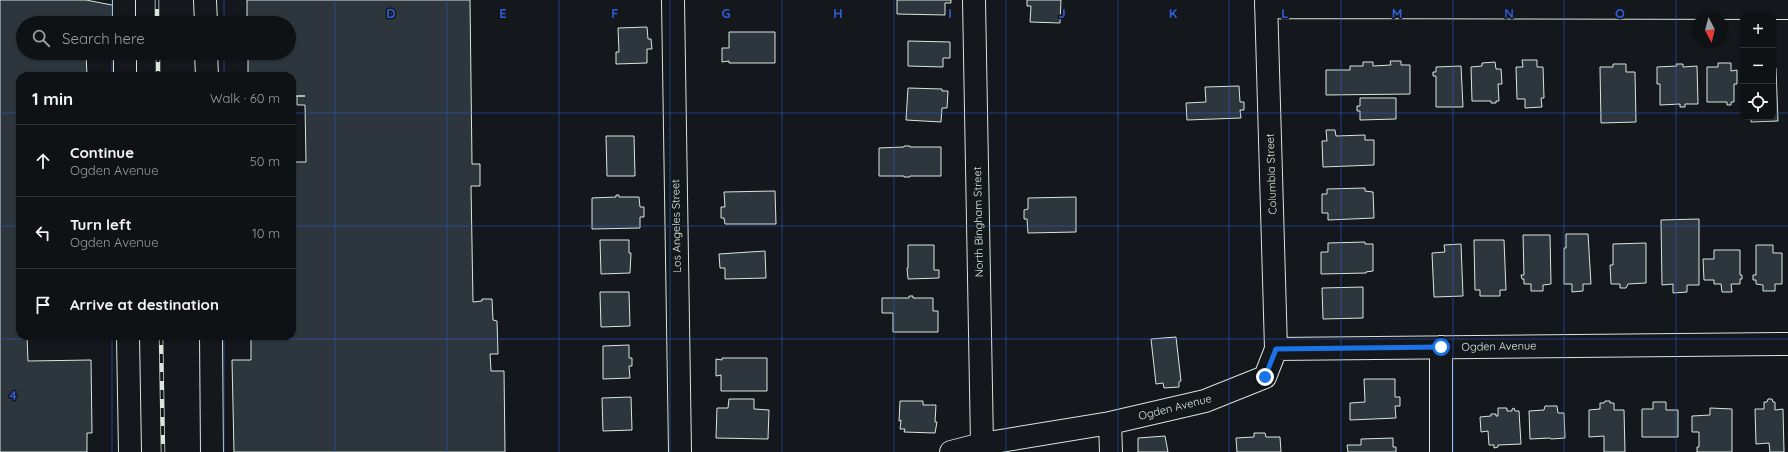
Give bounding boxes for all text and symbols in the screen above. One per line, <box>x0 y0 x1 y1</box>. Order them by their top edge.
text: D <box>386 5 396 21</box>
text: E <box>499 5 507 21</box>
text: F <box>611 5 619 21</box>
text: G <box>721 5 731 21</box>
text: H <box>833 5 843 21</box>
text: I <box>948 5 952 21</box>
text: J <box>1058 5 1066 21</box>
text: K <box>1169 5 1178 21</box>
text: L <box>1281 5 1289 21</box>
text: M <box>1392 5 1402 21</box>
text: N <box>1504 5 1514 21</box>
text: O <box>1615 5 1625 21</box>
north arrow <box>1692 12 1728 48</box>
map controls <box>1740 12 1776 120</box>
button: + <box>1740 12 1776 48</box>
search box <box>16 16 296 60</box>
icon: search <box>30 27 52 49</box>
text: Search here <box>62 29 145 48</box>
button: − <box>1740 48 1776 84</box>
button: locate <box>1740 84 1776 120</box>
text: 1 min <box>32 88 73 109</box>
text: Walk · 60 m <box>210 90 280 106</box>
street label: Columbia Street <box>1263 133 1279 215</box>
text: Continue <box>70 143 134 162</box>
icon: ahead <box>32 150 54 172</box>
text: 50 m <box>250 153 280 169</box>
text: Ogden Avenue <box>70 162 159 178</box>
street label: North Bingham Street <box>970 166 986 277</box>
street label: Los Angeles Street <box>668 179 684 273</box>
text: Turn left <box>70 215 132 234</box>
icon: left <box>32 222 54 244</box>
text: 10 m <box>252 225 280 241</box>
text: Ogden Avenue <box>70 234 159 250</box>
icon: arrive <box>32 294 54 316</box>
text: Arrive at destination <box>70 295 219 314</box>
route start <box>1432 338 1450 356</box>
street label: Ogden Avenue <box>1461 338 1537 354</box>
route end <box>1256 368 1274 386</box>
text: 4 <box>9 387 17 403</box>
street label: Ogden Avenue <box>1137 391 1213 423</box>

